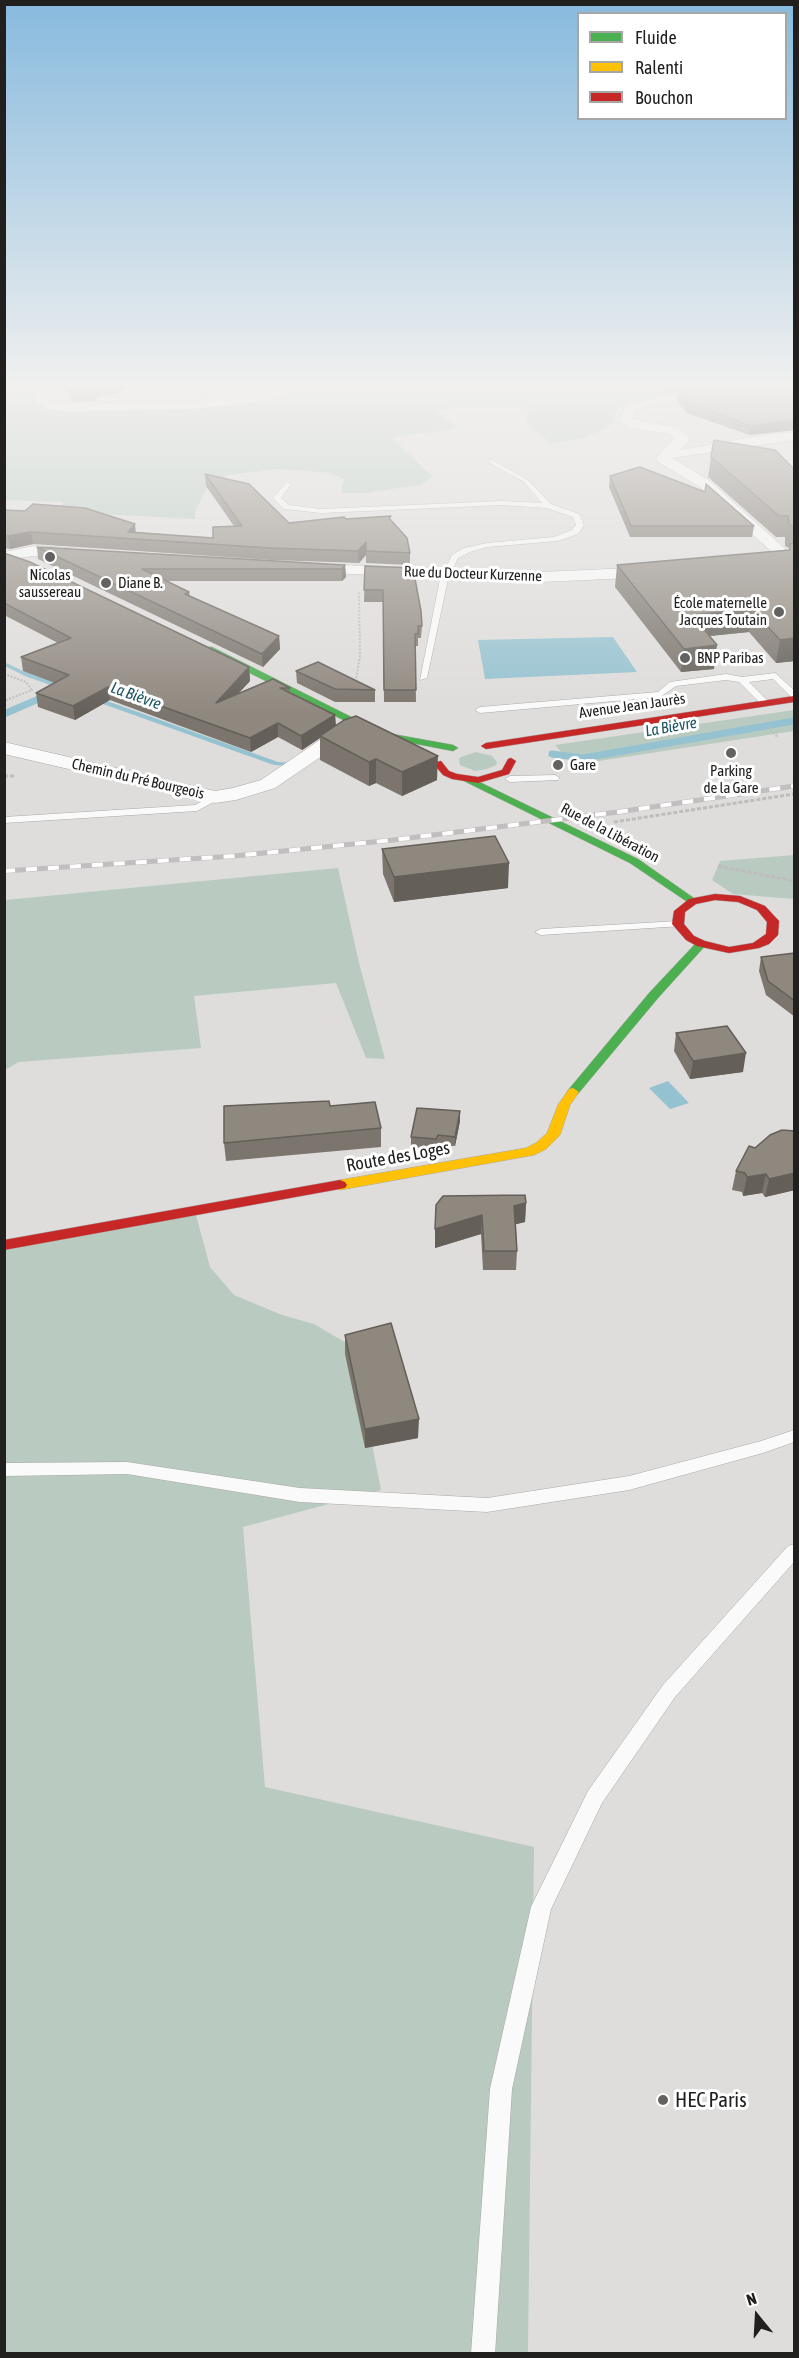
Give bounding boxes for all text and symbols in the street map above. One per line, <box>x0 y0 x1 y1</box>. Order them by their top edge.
legend <box>577 12 787 120</box>
text: Fluide <box>635 27 677 48</box>
text: Ralenti <box>635 57 683 78</box>
text: Bouchon <box>635 87 693 108</box>
marker: Nicolas saussereau <box>43 550 57 564</box>
street label: Rue du Docteur Kurzenne <box>404 563 542 585</box>
place label: Nicolas saussereau <box>19 566 81 601</box>
place label: Diane B. <box>118 574 163 592</box>
marker: Diane B. <box>99 576 113 590</box>
place label: École maternelle Jacques Toutain <box>673 594 767 629</box>
marker: École maternelle Jacques Toutain <box>772 605 786 619</box>
place label: BNP Paribas <box>697 649 764 667</box>
marker: BNP Paribas <box>678 651 692 665</box>
water label: La Bièvre <box>108 678 164 714</box>
street label: Avenue Jean Jaurès <box>578 690 686 722</box>
water label: La Bièvre <box>644 713 698 741</box>
marker: Parking de la Gare <box>724 746 738 760</box>
street label: Chemin du Pré Bourgeois <box>70 755 206 803</box>
place label: Gare <box>570 756 596 774</box>
marker: Gare <box>551 758 565 772</box>
place label: Parking de la Gare <box>703 762 759 797</box>
street label: Rue de la Libération <box>558 799 662 867</box>
street label: Route des Loges <box>345 1137 451 1177</box>
place label: HEC Paris <box>675 2087 747 2113</box>
marker: HEC Paris <box>656 2093 670 2107</box>
north arrow <box>727 2286 787 2346</box>
text: N <box>744 2289 759 2309</box>

